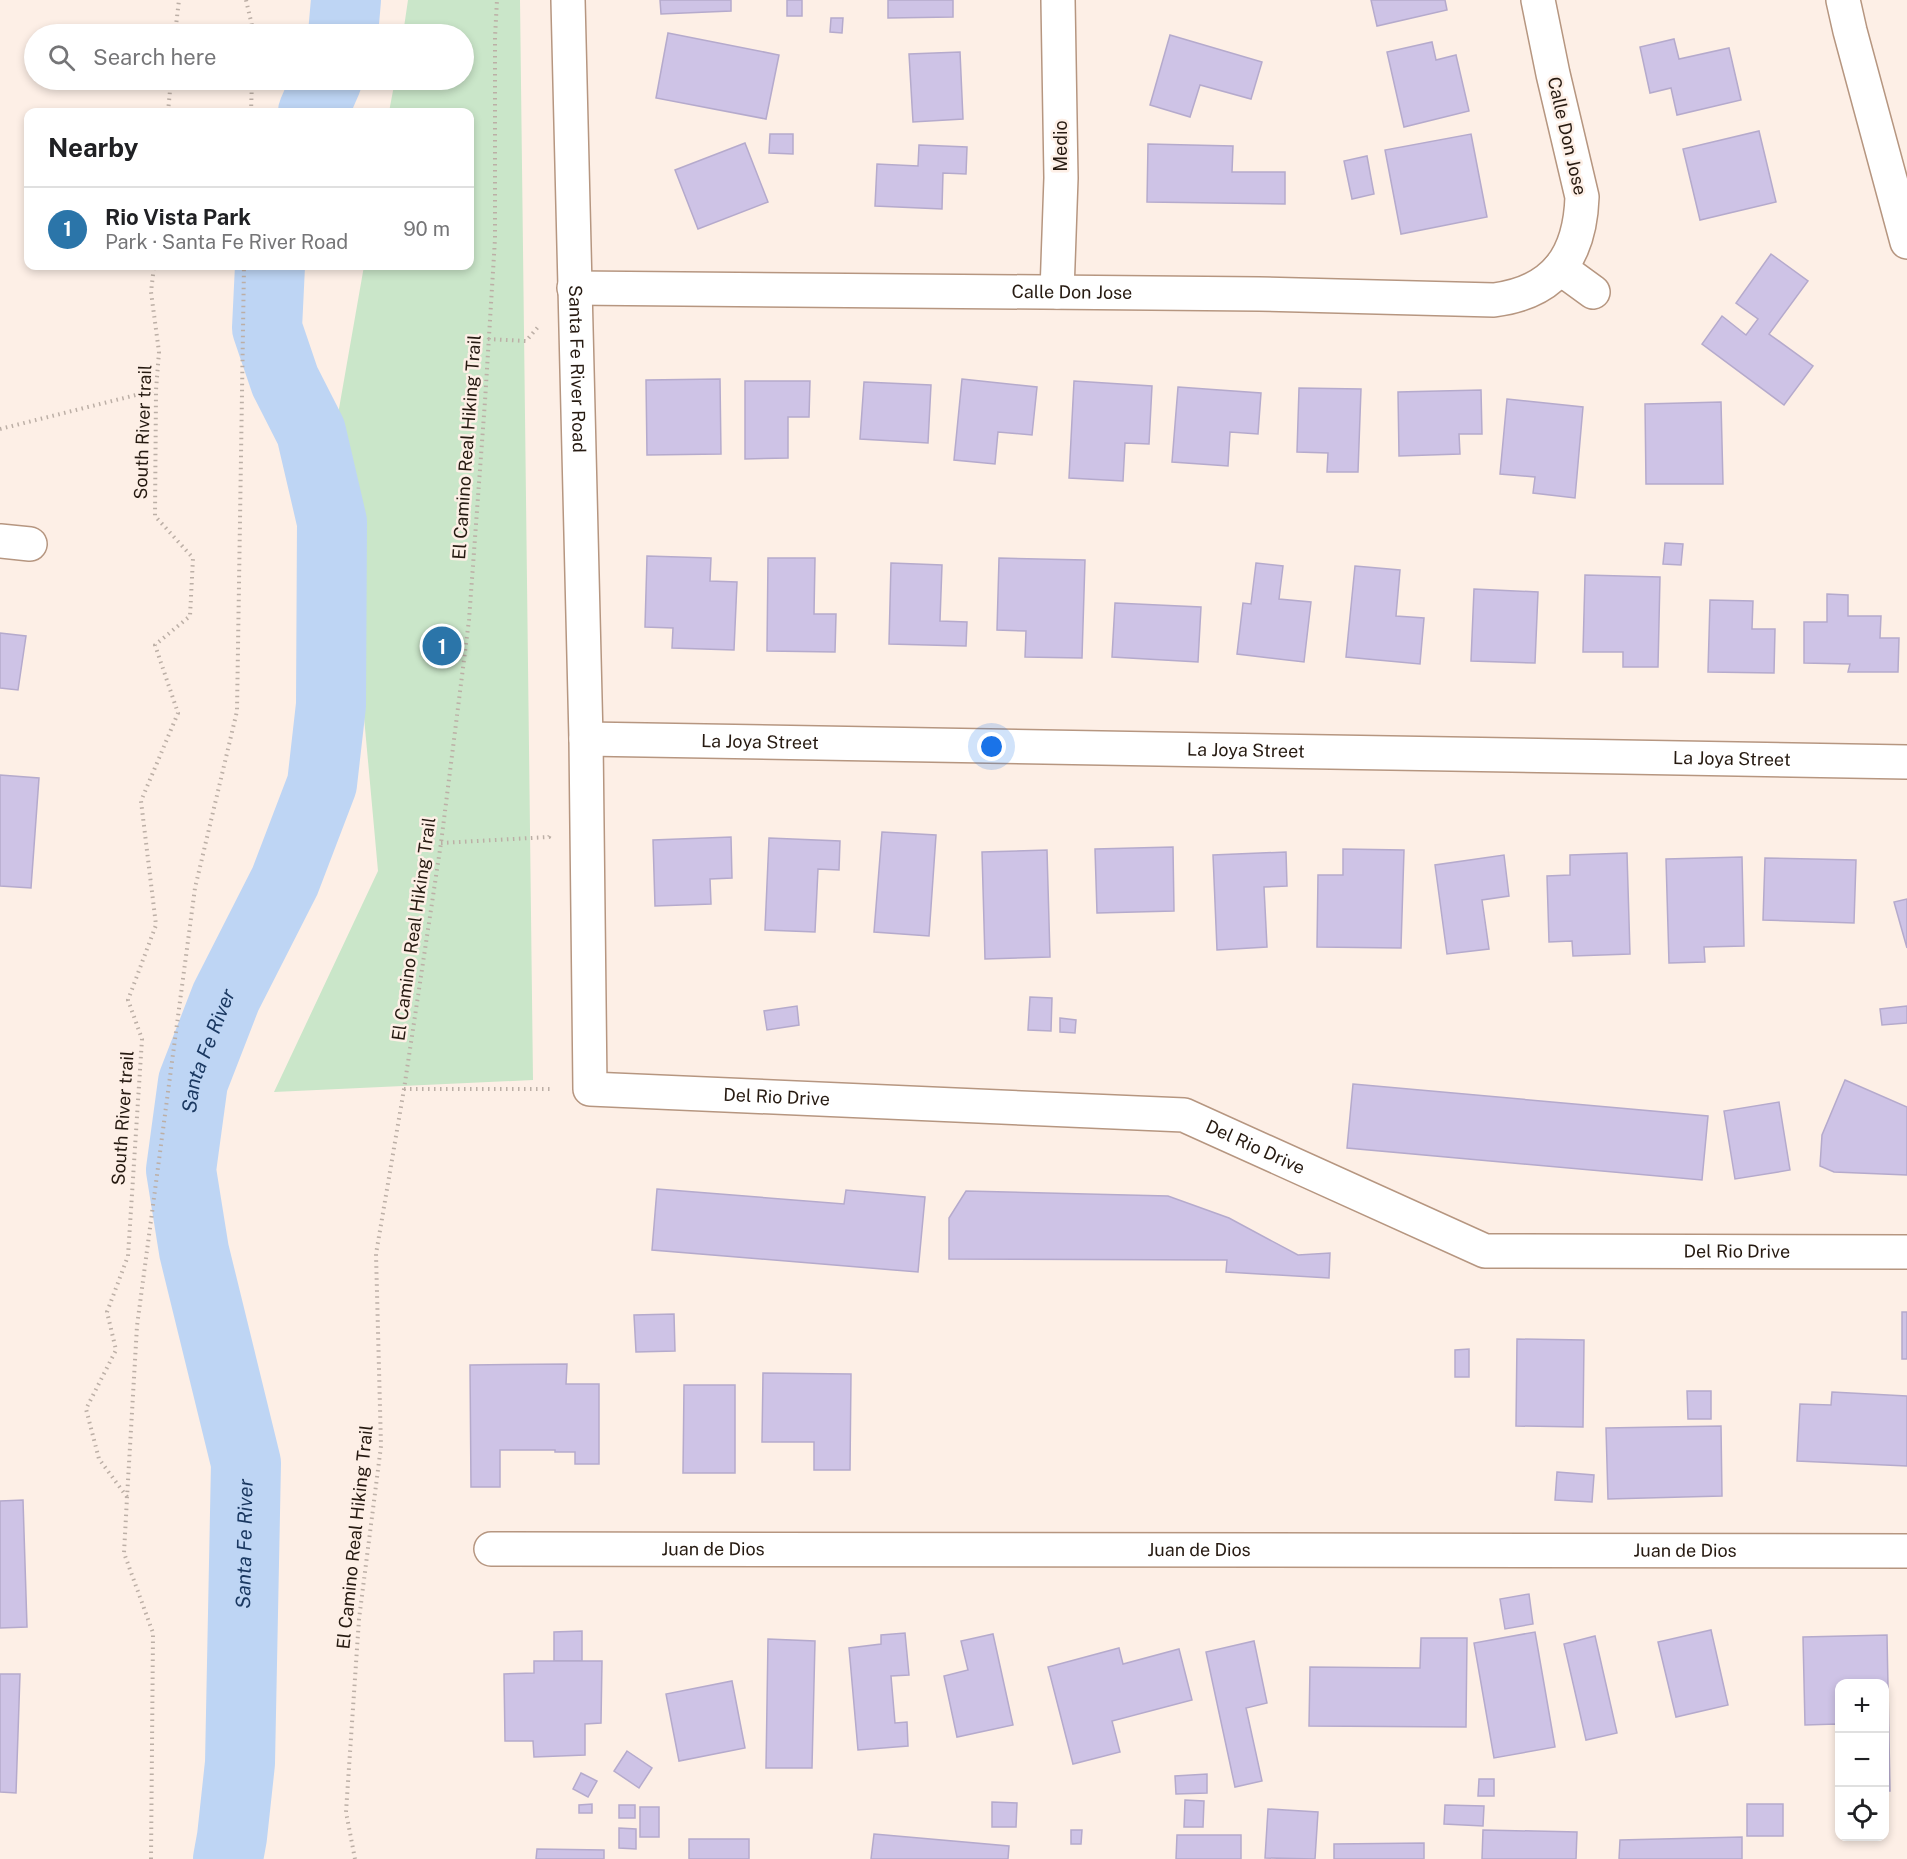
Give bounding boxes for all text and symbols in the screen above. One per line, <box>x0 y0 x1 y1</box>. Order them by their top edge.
search box <box>24 24 474 90</box>
icon: search <box>45 41 78 74</box>
text: Search here <box>93 44 217 70</box>
street label: Calle Don Jose <box>1544 75 1591 197</box>
street label: Medio <box>1050 120 1071 172</box>
text: Nearby <box>48 132 138 163</box>
text: Rio Vista Park <box>105 204 251 230</box>
text: 1 <box>63 217 72 241</box>
text: 90 m <box>403 217 450 241</box>
text: Park · Santa Fe River Road <box>105 230 348 254</box>
street label: Calle Don Jose <box>1011 281 1132 303</box>
street label: Santa Fe River Road <box>565 285 590 453</box>
street label: El Camino Real Hiking Trail <box>448 334 485 560</box>
street label: South River trail <box>130 364 155 500</box>
pin: 1 <box>422 624 462 668</box>
street label: La Joya Street <box>701 730 819 753</box>
your location <box>977 732 1006 761</box>
street label: La Joya Street <box>1187 738 1305 762</box>
street label: La Joya Street <box>1673 747 1791 770</box>
street label: El Camino Real Hiking Trail <box>387 816 440 1042</box>
water label: Santa Fe River <box>177 984 240 1114</box>
street label: South River trail <box>107 1050 138 1186</box>
street label: Del Rio Drive <box>723 1084 830 1109</box>
street label: Del Rio Drive <box>1203 1115 1308 1178</box>
street label: Del Rio Drive <box>1684 1240 1790 1262</box>
street label: El Camino Real Hiking Trail <box>332 1424 377 1650</box>
water label: Santa Fe River <box>231 1478 258 1609</box>
street label: Juan de Dios <box>661 1538 765 1559</box>
street label: Juan de Dios <box>1147 1539 1251 1560</box>
street label: Juan de Dios <box>1633 1540 1737 1561</box>
map controls <box>1835 1679 1889 1841</box>
button: + <box>1835 1679 1889 1733</box>
button: − <box>1835 1733 1889 1787</box>
button: locate <box>1835 1787 1889 1841</box>

